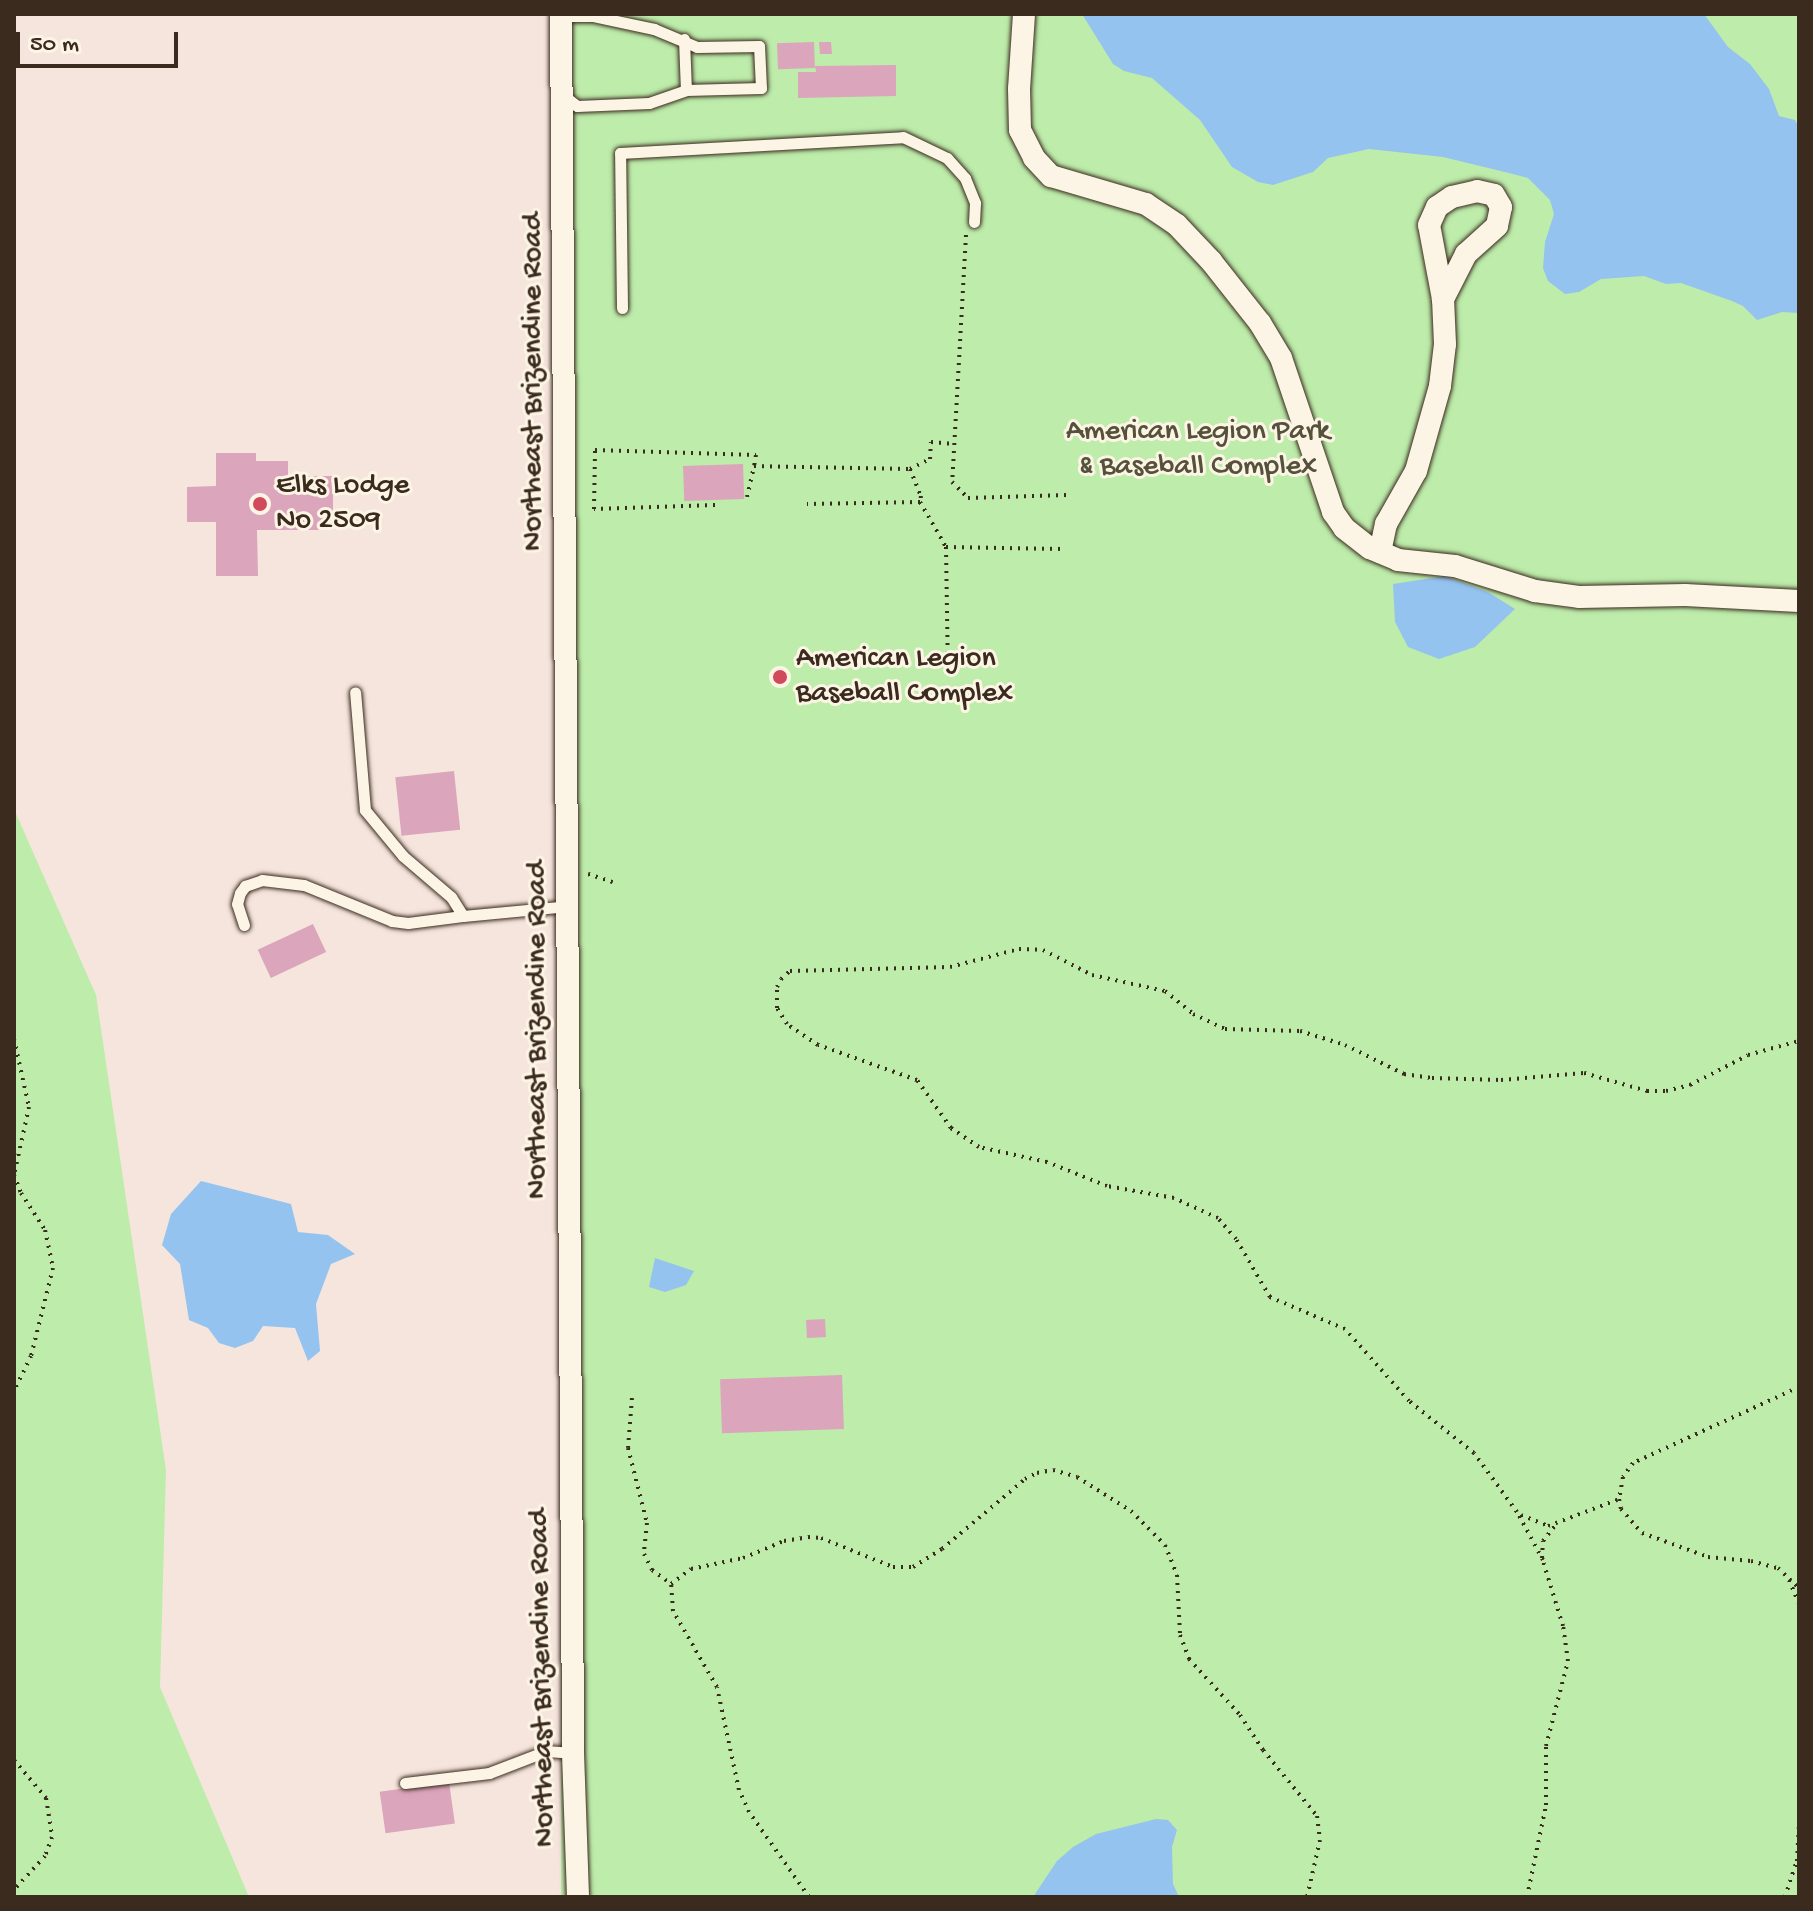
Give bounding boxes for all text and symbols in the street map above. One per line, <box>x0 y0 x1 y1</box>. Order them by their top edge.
scale bar <box>20 16 182 66</box>
text: 50 m <box>30 31 79 60</box>
street label: Northeast Brizendine Road <box>517 213 553 551</box>
park label: American Legion Park & Baseball Complex <box>1066 415 1330 486</box>
place label: Elks Lodge No 2509 <box>276 469 410 540</box>
marker: Elks Lodge No 2509 <box>251 495 269 513</box>
place label: American Legion Baseball Complex <box>796 642 1013 712</box>
marker: American Legion Baseball Complex <box>771 668 789 686</box>
street label: Northeast Brizendine Road <box>521 861 557 1199</box>
street label: Northeast Brizendine Road <box>523 1508 565 1848</box>

